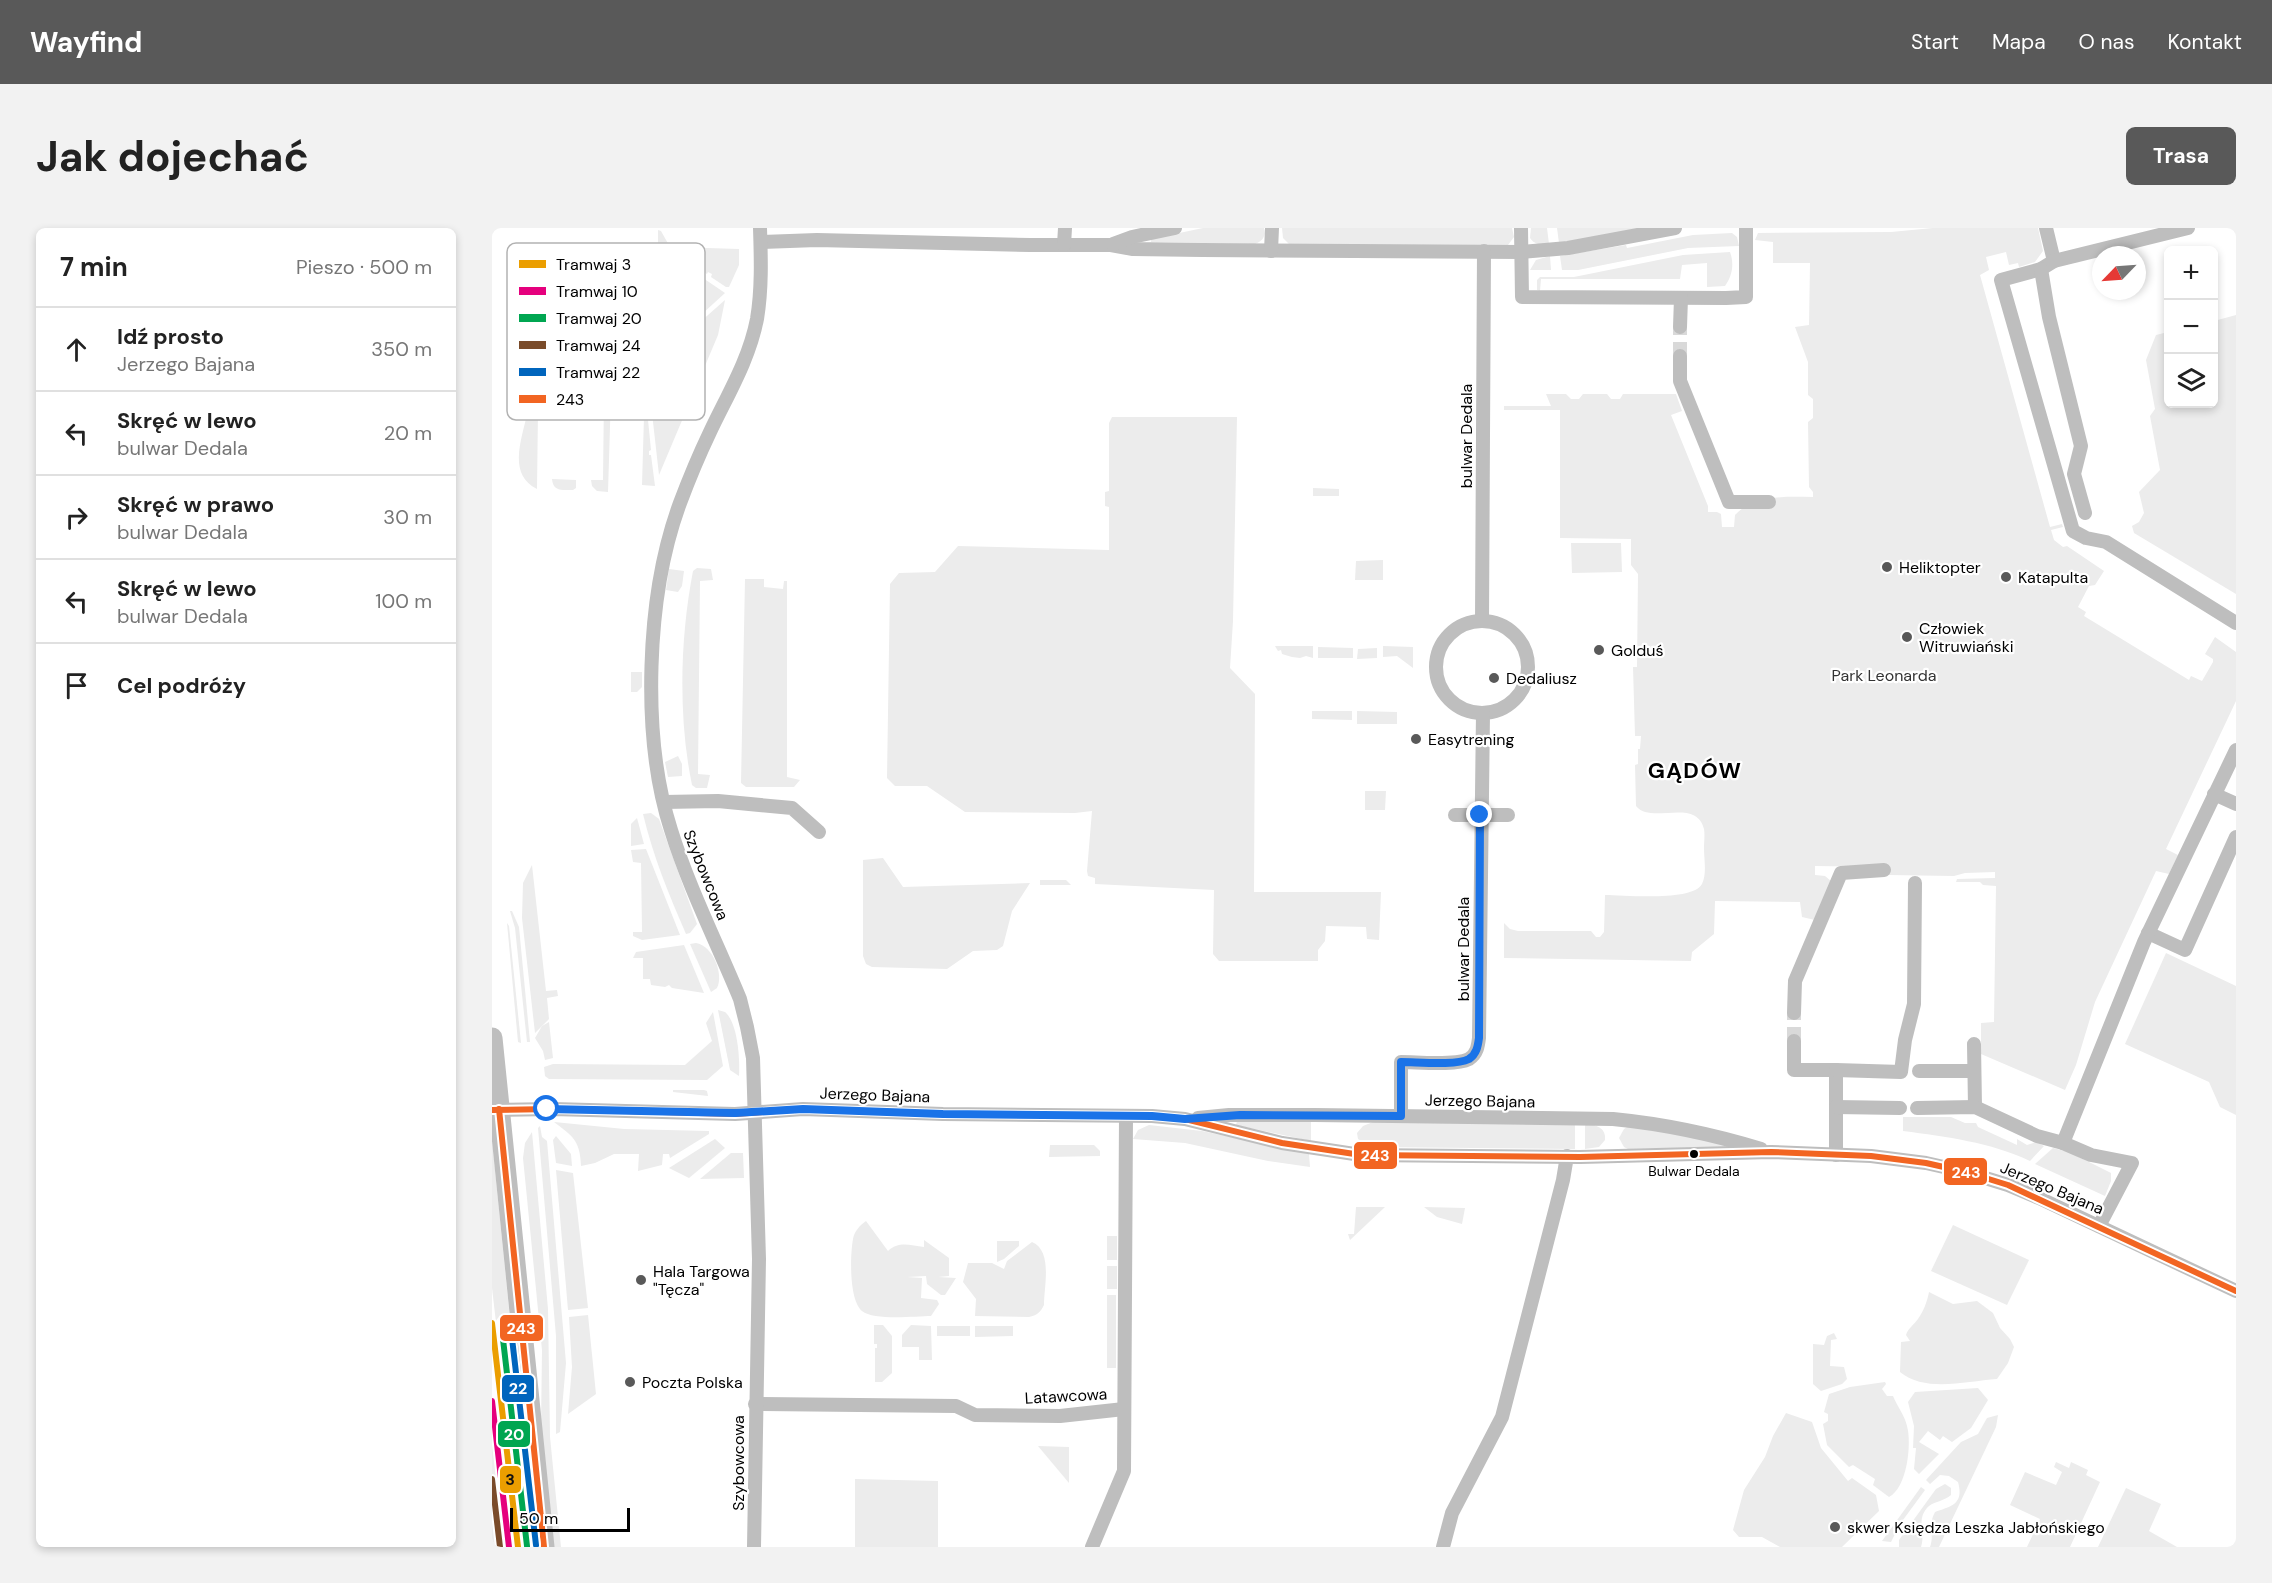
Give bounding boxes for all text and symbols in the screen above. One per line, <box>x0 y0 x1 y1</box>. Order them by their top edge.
text: Wayfind <box>30 24 142 61</box>
text: Start <box>1911 28 1959 56</box>
text: Mapa <box>1992 28 2046 56</box>
text: O nas <box>2079 28 2134 56</box>
text: Kontakt <box>2167 28 2242 56</box>
button: Trasa <box>2126 127 2236 185</box>
text: Jak dojechać <box>36 129 309 184</box>
legend <box>507 243 705 420</box>
north arrow <box>2092 246 2146 300</box>
map controls <box>2164 246 2218 408</box>
button: + <box>2164 246 2218 300</box>
text: 7 min <box>60 250 128 284</box>
text: Pieszo · 500 m <box>296 254 432 280</box>
text: Tramwaj 3 <box>556 254 631 275</box>
text: Tramwaj 10 <box>556 281 638 302</box>
button: − <box>2164 300 2218 354</box>
text: Tramwaj 20 <box>556 308 642 329</box>
text: Idź prosto <box>117 322 224 351</box>
icon: ahead <box>60 333 93 366</box>
text: Tramwaj 24 <box>556 335 641 356</box>
text: 350 m <box>371 336 432 362</box>
text: Jerzego Bajana <box>117 351 255 377</box>
button: layers <box>2164 354 2218 408</box>
text: Tramwaj 22 <box>556 362 640 383</box>
street label: bulwar Dedala <box>1456 384 1477 488</box>
text: 243 <box>556 389 584 410</box>
text: Skręć w lewo <box>117 406 257 435</box>
icon: left <box>60 417 93 450</box>
text: 20 m <box>384 420 432 446</box>
text: bulwar Dedala <box>117 435 248 461</box>
text: Skręć w prawo <box>117 490 274 519</box>
icon: right <box>60 501 93 534</box>
text: 30 m <box>383 504 432 530</box>
text: bulwar Dedala <box>117 519 248 545</box>
place label: Heliktopter <box>1899 557 1981 578</box>
marker: Heliktopter <box>1880 560 1894 574</box>
place label: Katapulta <box>2018 567 2088 588</box>
marker: Katapulta <box>1999 570 2013 584</box>
text: Skręć w lewo <box>117 574 257 603</box>
icon: left <box>60 585 93 618</box>
text: 100 m <box>375 588 432 614</box>
text: bulwar Dedala <box>117 603 248 629</box>
place label: Człowiek Witruwiański <box>1919 618 2014 657</box>
marker: Człowiek Witruwiański <box>1900 630 1914 644</box>
place label: Golduś <box>1611 640 1663 661</box>
marker: Golduś <box>1592 643 1606 657</box>
park label: Park Leonarda <box>1832 665 1936 686</box>
place label: Dedaliusz <box>1506 668 1577 689</box>
icon: arrive <box>60 669 93 702</box>
text: Cel podróży <box>117 671 246 700</box>
marker: Dedaliusz <box>1487 671 1501 685</box>
place label: Easytrening <box>1428 729 1515 750</box>
marker: Easytrening <box>1409 732 1423 746</box>
district label: GĄDÓW <box>1648 756 1742 785</box>
route end <box>1466 801 1492 827</box>
street label: Szybowcowa <box>678 827 734 923</box>
street label: bulwar Dedala <box>1453 897 1474 1001</box>
street label: Jerzego Bajana <box>819 1083 931 1107</box>
street label: Jerzego Bajana <box>1425 1090 1535 1112</box>
route start <box>533 1095 559 1121</box>
line badge: 243 <box>1353 1141 1398 1170</box>
text: 243 <box>1360 1145 1390 1166</box>
marker: Bulwar Dedala <box>1688 1148 1700 1160</box>
line badge: 243 <box>1943 1157 1988 1186</box>
street label: Jerzego Bajana <box>1997 1157 2107 1219</box>
place label: Bulwar Dedala <box>1648 1162 1740 1180</box>
text: 243 <box>1951 1162 1981 1183</box>
place label: Hala Targowa "Tęcza" <box>653 1261 750 1300</box>
marker: Hala Targowa "Tęcza" <box>634 1273 648 1287</box>
line badge: 243 <box>499 1314 544 1342</box>
text: 243 <box>506 1318 536 1339</box>
place label: Poczta Polska <box>642 1372 743 1393</box>
line badge: 22 <box>501 1374 535 1403</box>
marker: Poczta Polska <box>623 1375 637 1389</box>
text: 22 <box>509 1378 527 1399</box>
street label: Latawcowa <box>1024 1383 1108 1409</box>
street label: Szybowcowa <box>728 1415 749 1511</box>
line badge: 20 <box>497 1420 531 1448</box>
text: 20 <box>504 1424 524 1445</box>
line badge: 3 <box>499 1465 522 1494</box>
text: 3 <box>505 1469 515 1490</box>
scale bar <box>510 1505 630 1532</box>
text: 50 m <box>519 1508 558 1529</box>
place label: skwer Księdza Leszka Jabłońskiego <box>1847 1517 2105 1538</box>
marker: skwer Księdza Leszka Jabłońskiego <box>1828 1520 1842 1534</box>

